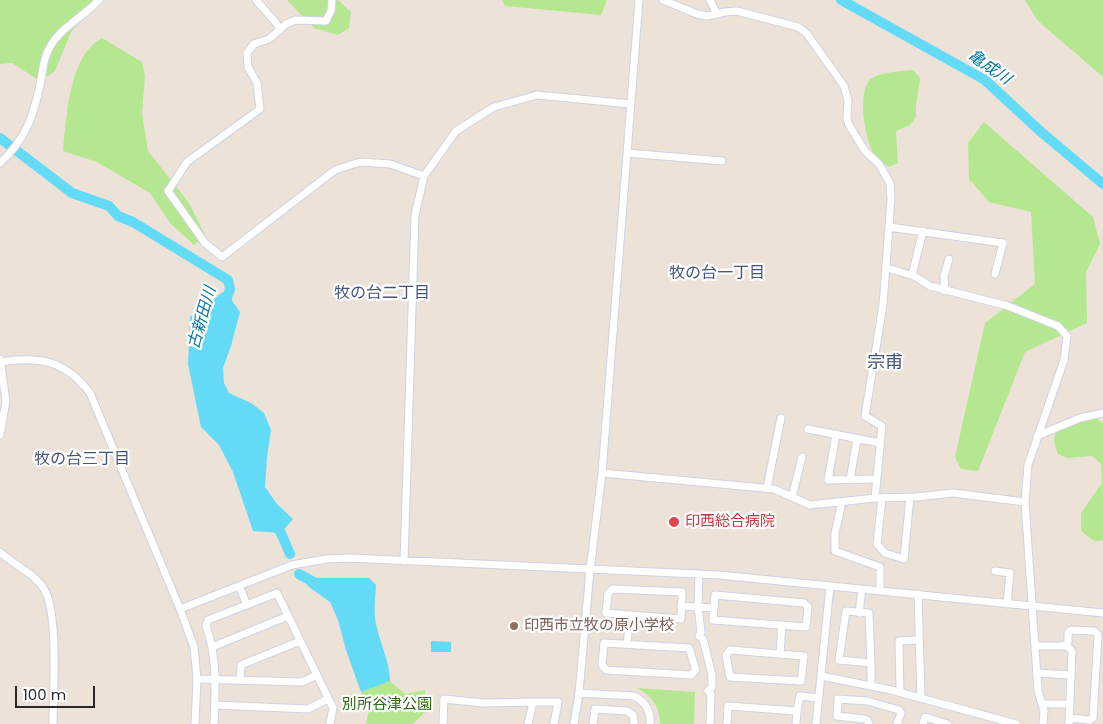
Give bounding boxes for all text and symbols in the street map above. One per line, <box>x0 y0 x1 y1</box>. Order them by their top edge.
water label: 亀成川 <box>964 46 1014 90</box>
district label: 牧の台一丁目 <box>669 264 765 284</box>
district label: 牧の台二丁目 <box>334 284 430 304</box>
water label: 古新田川 <box>185 285 221 351</box>
district label: 宗甫 <box>867 352 903 374</box>
district label: 牧の台三丁目 <box>34 450 130 470</box>
place label: 印西総合病院 <box>685 513 775 531</box>
marker: 印西総合病院 <box>667 515 681 529</box>
place label: 印西市立牧の原小学校 <box>524 617 674 635</box>
marker: 印西市立牧の原小学校 <box>508 620 520 632</box>
scale bar <box>18 676 98 708</box>
text: 100 m <box>23 684 66 705</box>
park label: 別所谷津公園 <box>342 696 432 714</box>

